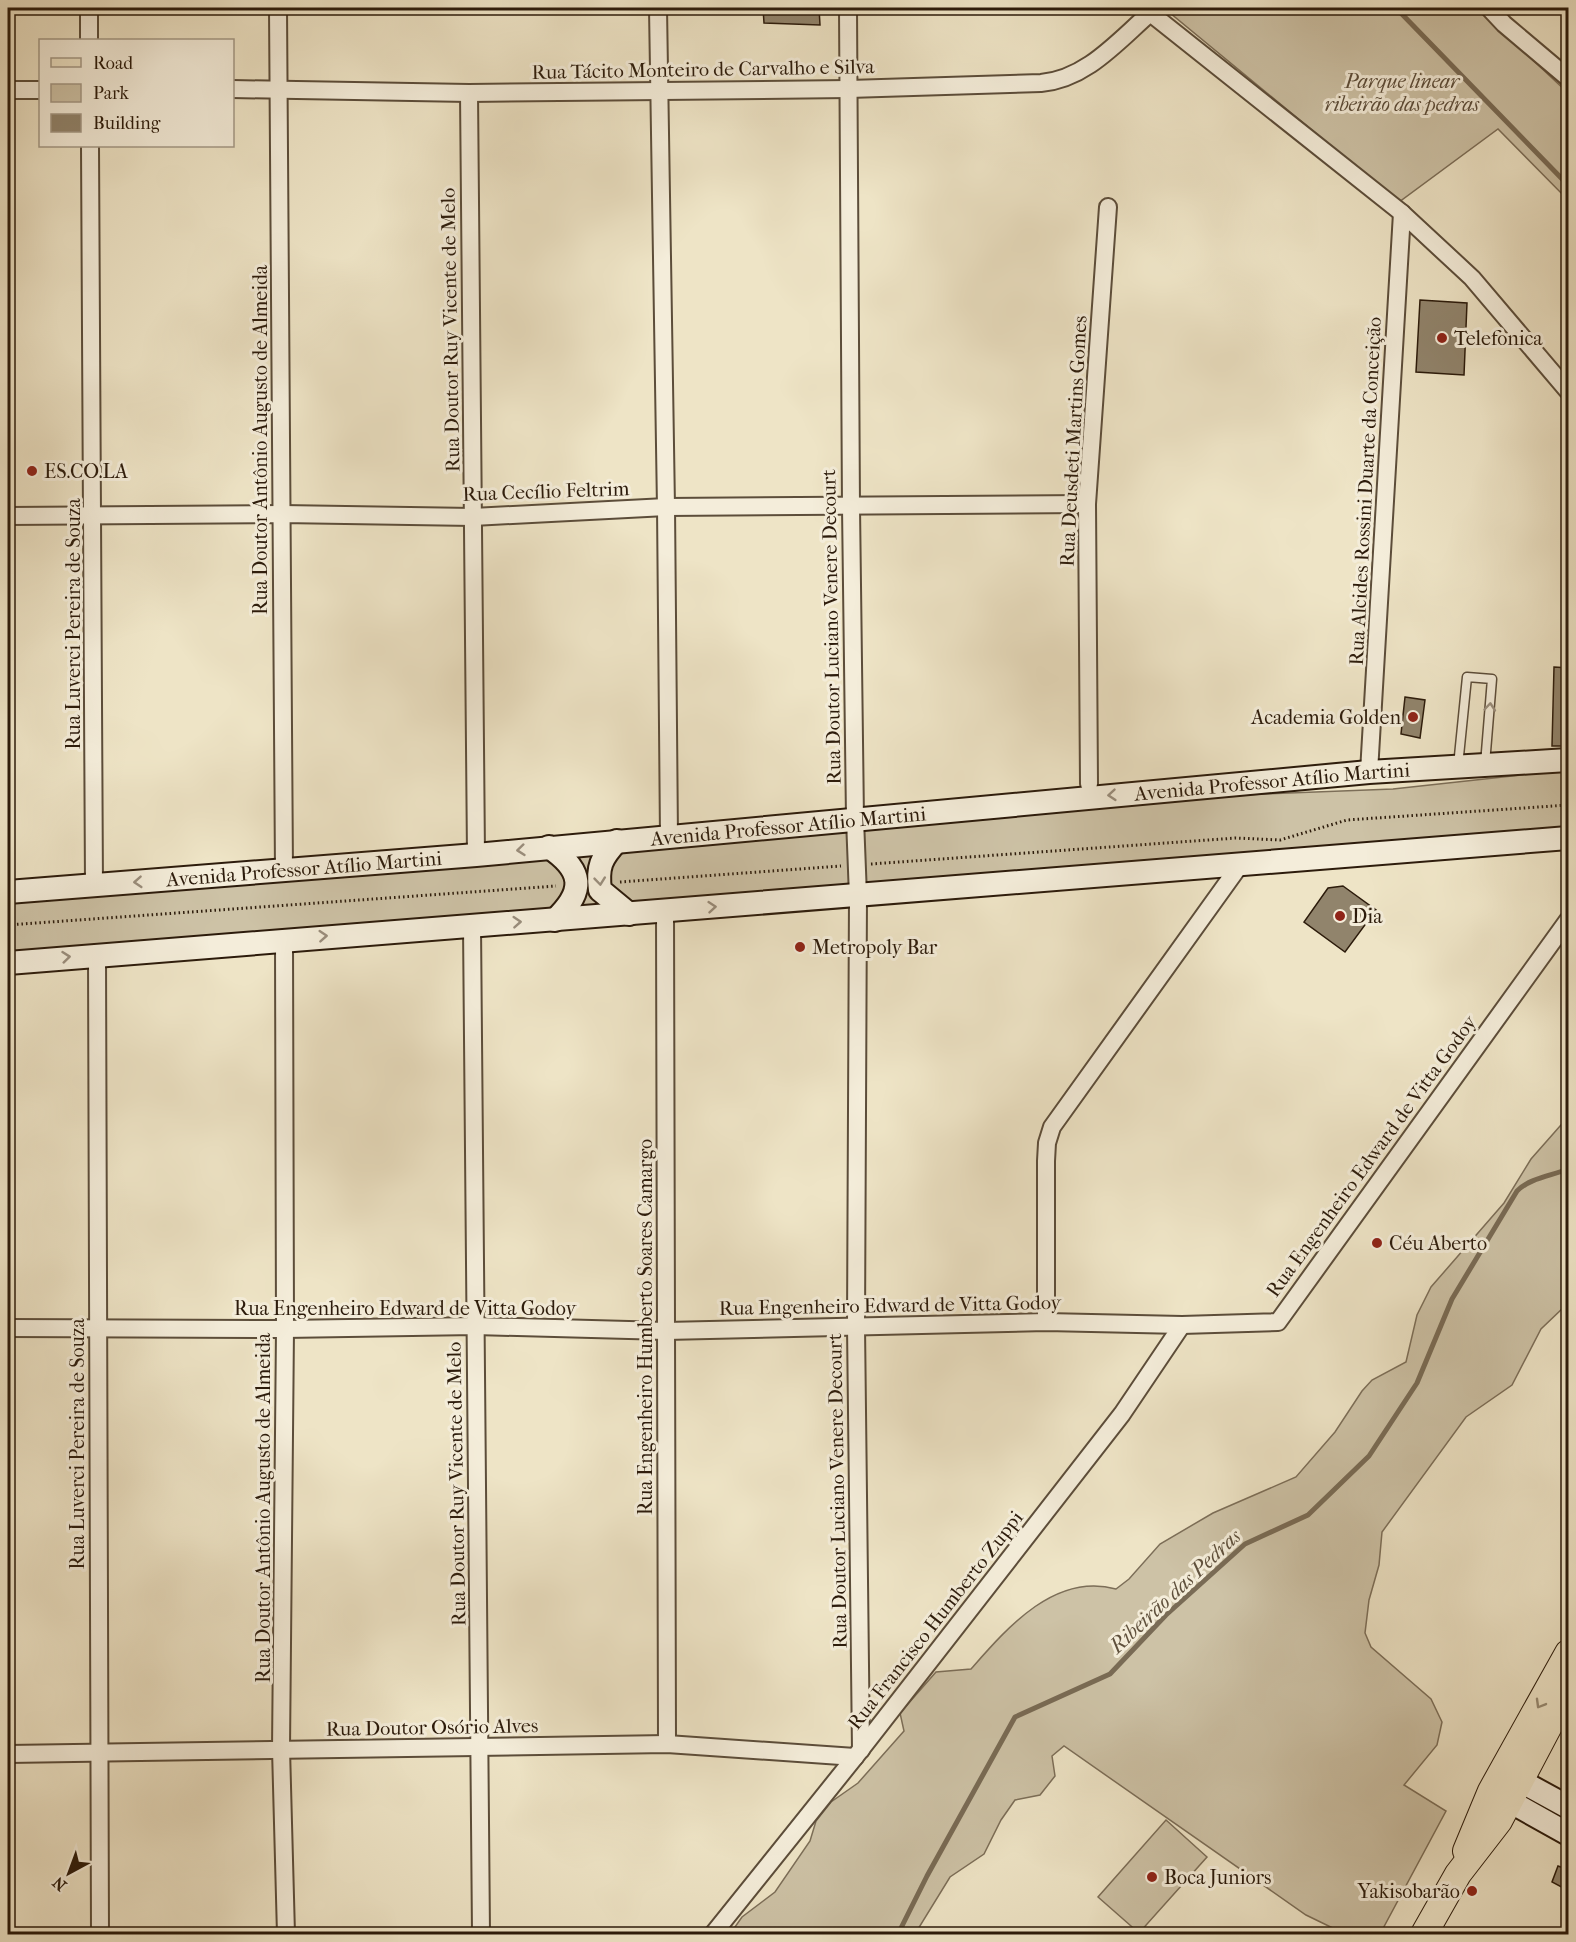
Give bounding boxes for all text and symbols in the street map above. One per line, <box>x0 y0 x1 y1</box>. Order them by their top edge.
legend <box>39 39 234 147</box>
text: Road <box>93 53 133 74</box>
street label: Rua Tácito Monteiro de Carvalho e Silva <box>531 55 875 84</box>
park label: Parque linear ribeirão das pedras <box>1325 70 1480 116</box>
text: Park <box>93 83 130 104</box>
text: Building <box>93 113 161 134</box>
street label: Rua Doutor Ruy Vicente de Melo <box>437 188 464 472</box>
street label: Rua Doutor Antônio Augusto de Almeida <box>249 264 272 615</box>
street label: Rua Deusdeti Martins Gomes <box>1055 315 1092 567</box>
street label: Rua Alcides Rossini Duarte da Conceição <box>1345 316 1386 666</box>
place label: Telefonica <box>1454 327 1543 350</box>
marker: Telefonica <box>1435 331 1449 345</box>
place label: ES.CO.LA <box>44 460 129 483</box>
marker: ES.CO.LA <box>25 464 39 478</box>
street label: Rua Doutor Luciano Venere Decourt <box>817 469 846 785</box>
street label: Rua Cecílio Feltrim <box>462 477 630 506</box>
street label: Rua Luverci Pereira de Souza <box>62 497 85 750</box>
one-way arrow <box>1483 702 1496 711</box>
place label: Academia Golden <box>1250 706 1401 729</box>
marker: Academia Golden <box>1406 710 1420 724</box>
street label: Avenida Professor Atílio Martini <box>1132 759 1411 806</box>
one-way arrow <box>1108 788 1117 801</box>
street label: Avenida Professor Atílio Martini <box>648 802 927 851</box>
one-way arrow <box>516 843 526 856</box>
street label: Avenida Professor Atílio Martini <box>164 847 443 892</box>
one-way arrow <box>134 876 143 889</box>
one-way arrow <box>593 877 606 886</box>
one-way arrow <box>707 901 716 914</box>
place label: Dia <box>1352 905 1383 928</box>
marker: Dia <box>1333 909 1347 923</box>
one-way arrow <box>513 916 522 929</box>
one-way arrow <box>318 930 327 943</box>
place label: Metropoly Bar <box>812 936 938 959</box>
marker: Metropoly Bar <box>793 940 807 954</box>
one-way arrow <box>61 951 70 963</box>
street label: Rua Engenheiro Edward de Vitta Godoy <box>1262 1010 1482 1301</box>
street label: Rua Engenheiro Humberto Soares Camargo <box>634 1139 657 1515</box>
place label: Céu Aberto <box>1389 1232 1487 1255</box>
marker: Céu Aberto <box>1370 1236 1384 1250</box>
street label: Rua Engenheiro Edward de Vitta Godoy <box>719 1291 1063 1320</box>
street label: Rua Engenheiro Edward de Vitta Godoy <box>234 1297 577 1320</box>
street label: Rua Luverci Pereira de Souza <box>66 1317 89 1570</box>
street label: Rua Doutor Antônio Augusto de Almeida <box>252 1332 275 1683</box>
street label: Rua Doutor Luciano Venere Decourt <box>823 1333 852 1649</box>
street label: Rua Doutor Ruy Vicente de Melo <box>443 1342 470 1626</box>
street label: Rua Francisco Humberto Zuppi <box>843 1506 1028 1734</box>
water label: Ribeirão das Pedras <box>1103 1524 1246 1659</box>
one-way arrow <box>1535 1698 1547 1708</box>
street label: Rua Doutor Osório Alves <box>326 1714 538 1741</box>
north arrow <box>39 1843 99 1903</box>
place label: Boca Juniors <box>1164 1866 1271 1889</box>
marker: Boca Juniors <box>1145 1870 1159 1884</box>
text: N <box>48 1872 70 1895</box>
place label: Yakisobarão <box>1356 1880 1460 1903</box>
marker: Yakisobarão <box>1465 1884 1479 1898</box>

